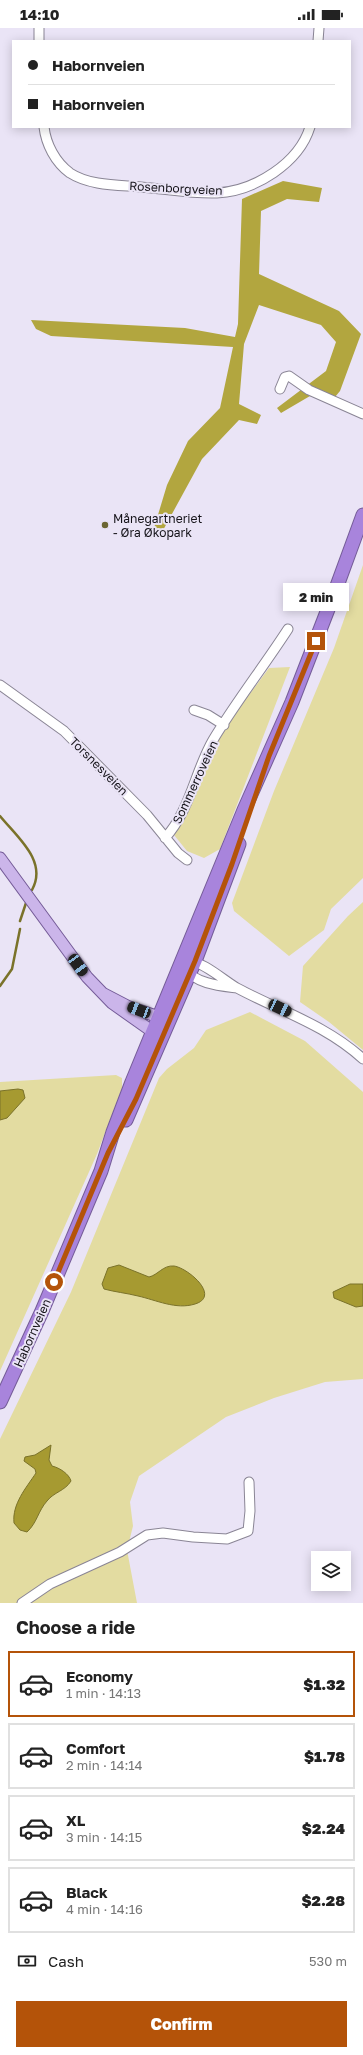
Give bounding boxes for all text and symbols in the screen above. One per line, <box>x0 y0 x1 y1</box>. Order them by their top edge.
text: 14:10 <box>20 5 59 23</box>
text: Habornveien <box>52 56 145 74</box>
text: Habornveien <box>52 95 145 113</box>
street label: Rosenborgveien <box>129 178 223 198</box>
place label: Månegartneriet - Øra Økopark <box>113 511 203 540</box>
marker: Månegartneriet - Øra Økopark <box>100 520 110 530</box>
callout: 2 min <box>283 583 349 611</box>
text: 2 min <box>299 589 333 605</box>
route end <box>307 632 325 650</box>
street label: Torsnesveien <box>67 734 131 798</box>
street label: Sommerroveien <box>169 738 221 826</box>
car <box>66 952 90 978</box>
car <box>267 997 293 1019</box>
car <box>126 1000 152 1020</box>
route start <box>45 1273 63 1291</box>
street label: Habornveien <box>10 1296 54 1370</box>
map controls <box>311 1551 351 1591</box>
button: layers <box>311 1551 351 1591</box>
text: Choose a ride <box>16 1616 135 1638</box>
icon: car <box>18 1666 54 1702</box>
text: Economy <box>66 1667 133 1685</box>
text: $1.32 <box>303 1675 345 1693</box>
text: 1 min · 14:13 <box>66 1685 141 1701</box>
icon: car <box>18 1738 54 1774</box>
text: Comfort <box>66 1739 125 1757</box>
text: $1.78 <box>304 1747 345 1765</box>
text: 2 min · 14:14 <box>66 1757 143 1773</box>
icon: car <box>18 1810 54 1846</box>
text: XL <box>66 1811 85 1829</box>
text: $2.24 <box>302 1819 345 1837</box>
text: 3 min · 14:15 <box>66 1829 142 1845</box>
icon: car <box>18 1882 54 1918</box>
text: Black <box>66 1883 108 1901</box>
text: $2.28 <box>302 1891 345 1909</box>
text: 4 min · 14:16 <box>66 1901 143 1917</box>
icon: cash <box>16 1950 38 1972</box>
text: Cash <box>48 1952 84 1970</box>
text: 530 m <box>309 1953 347 1969</box>
button: Confirm <box>16 2001 347 2047</box>

